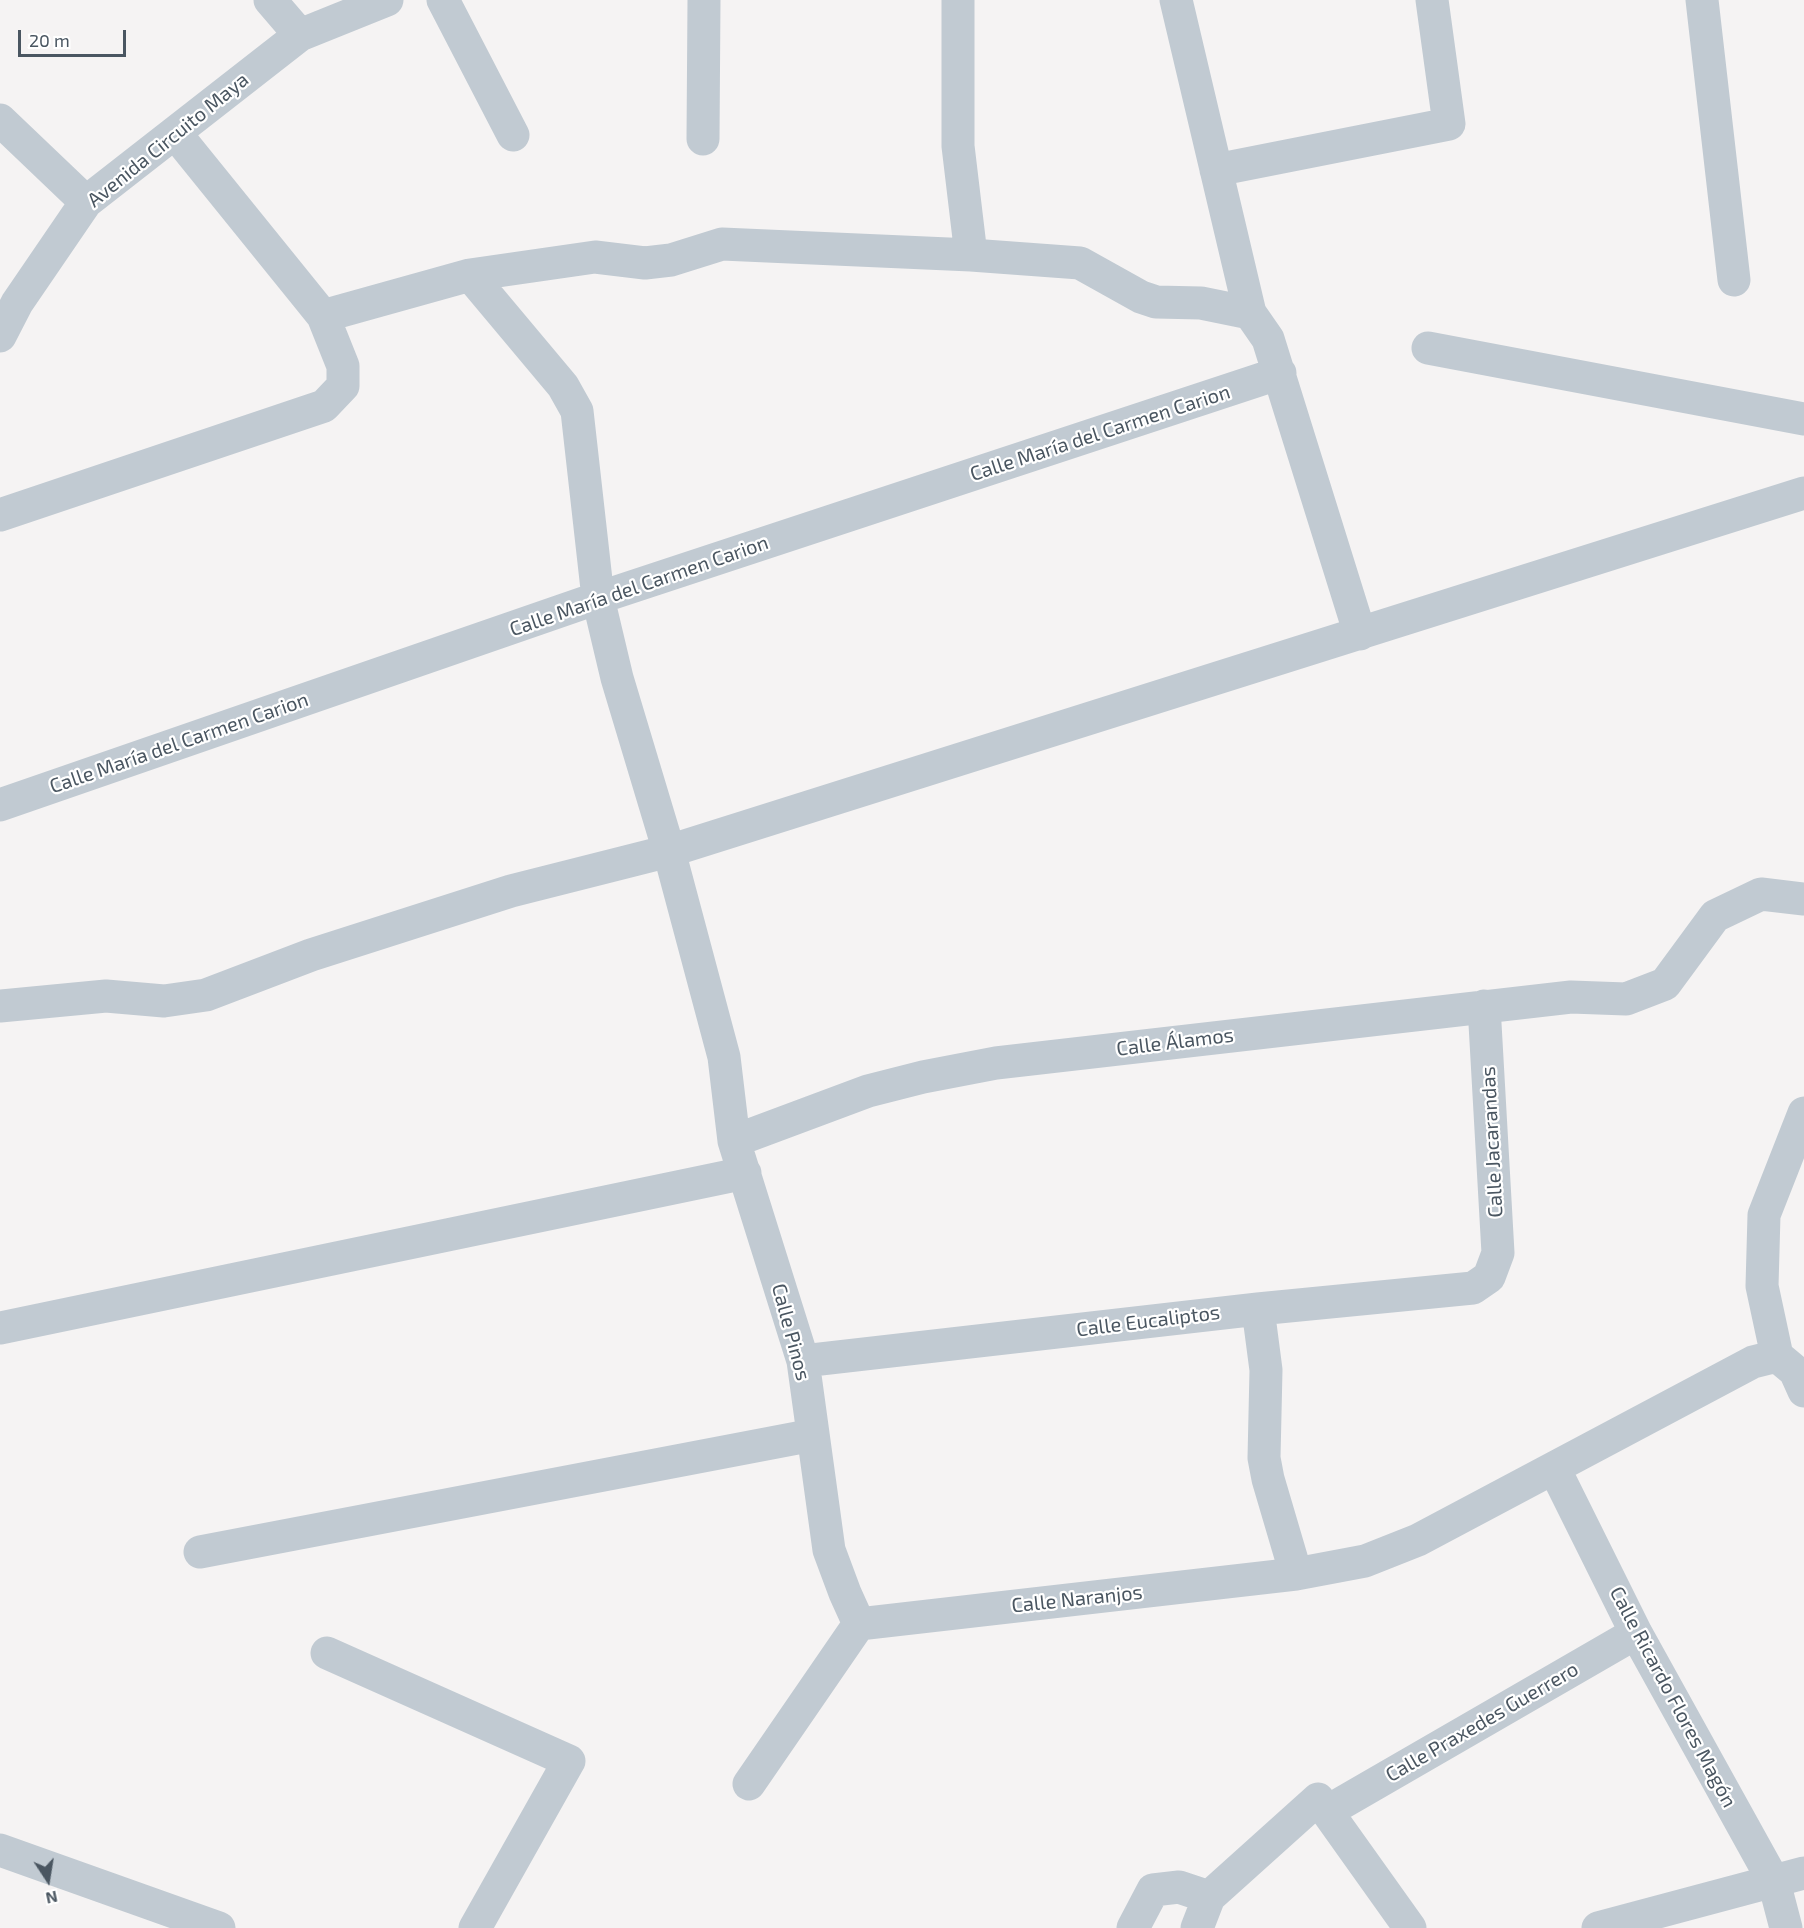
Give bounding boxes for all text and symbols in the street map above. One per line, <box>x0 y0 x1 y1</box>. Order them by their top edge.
scale bar <box>21 18 129 56</box>
text: 20 m <box>29 29 70 51</box>
street label: Avenida Circuito Maya <box>83 68 253 212</box>
street label: Calle María del Carmen Carion <box>967 380 1233 486</box>
street label: Calle María del Carmen Carion <box>506 530 772 642</box>
street label: Calle María del Carmen Carion <box>46 687 312 799</box>
street label: Calle Álamos <box>1115 1023 1235 1061</box>
street label: Calle Jacarandas <box>1476 1066 1508 1218</box>
street label: Calle Pinos <box>767 1281 815 1383</box>
street label: Calle Eucaliptos <box>1075 1300 1221 1342</box>
street label: Calle Naranjos <box>1010 1580 1144 1618</box>
street label: Calle Ricardo Flores Magón <box>1605 1583 1741 1811</box>
street label: Calle Praxedes Guerrero <box>1381 1657 1583 1787</box>
north arrow <box>18 1850 78 1910</box>
text: N <box>44 1888 59 1909</box>

